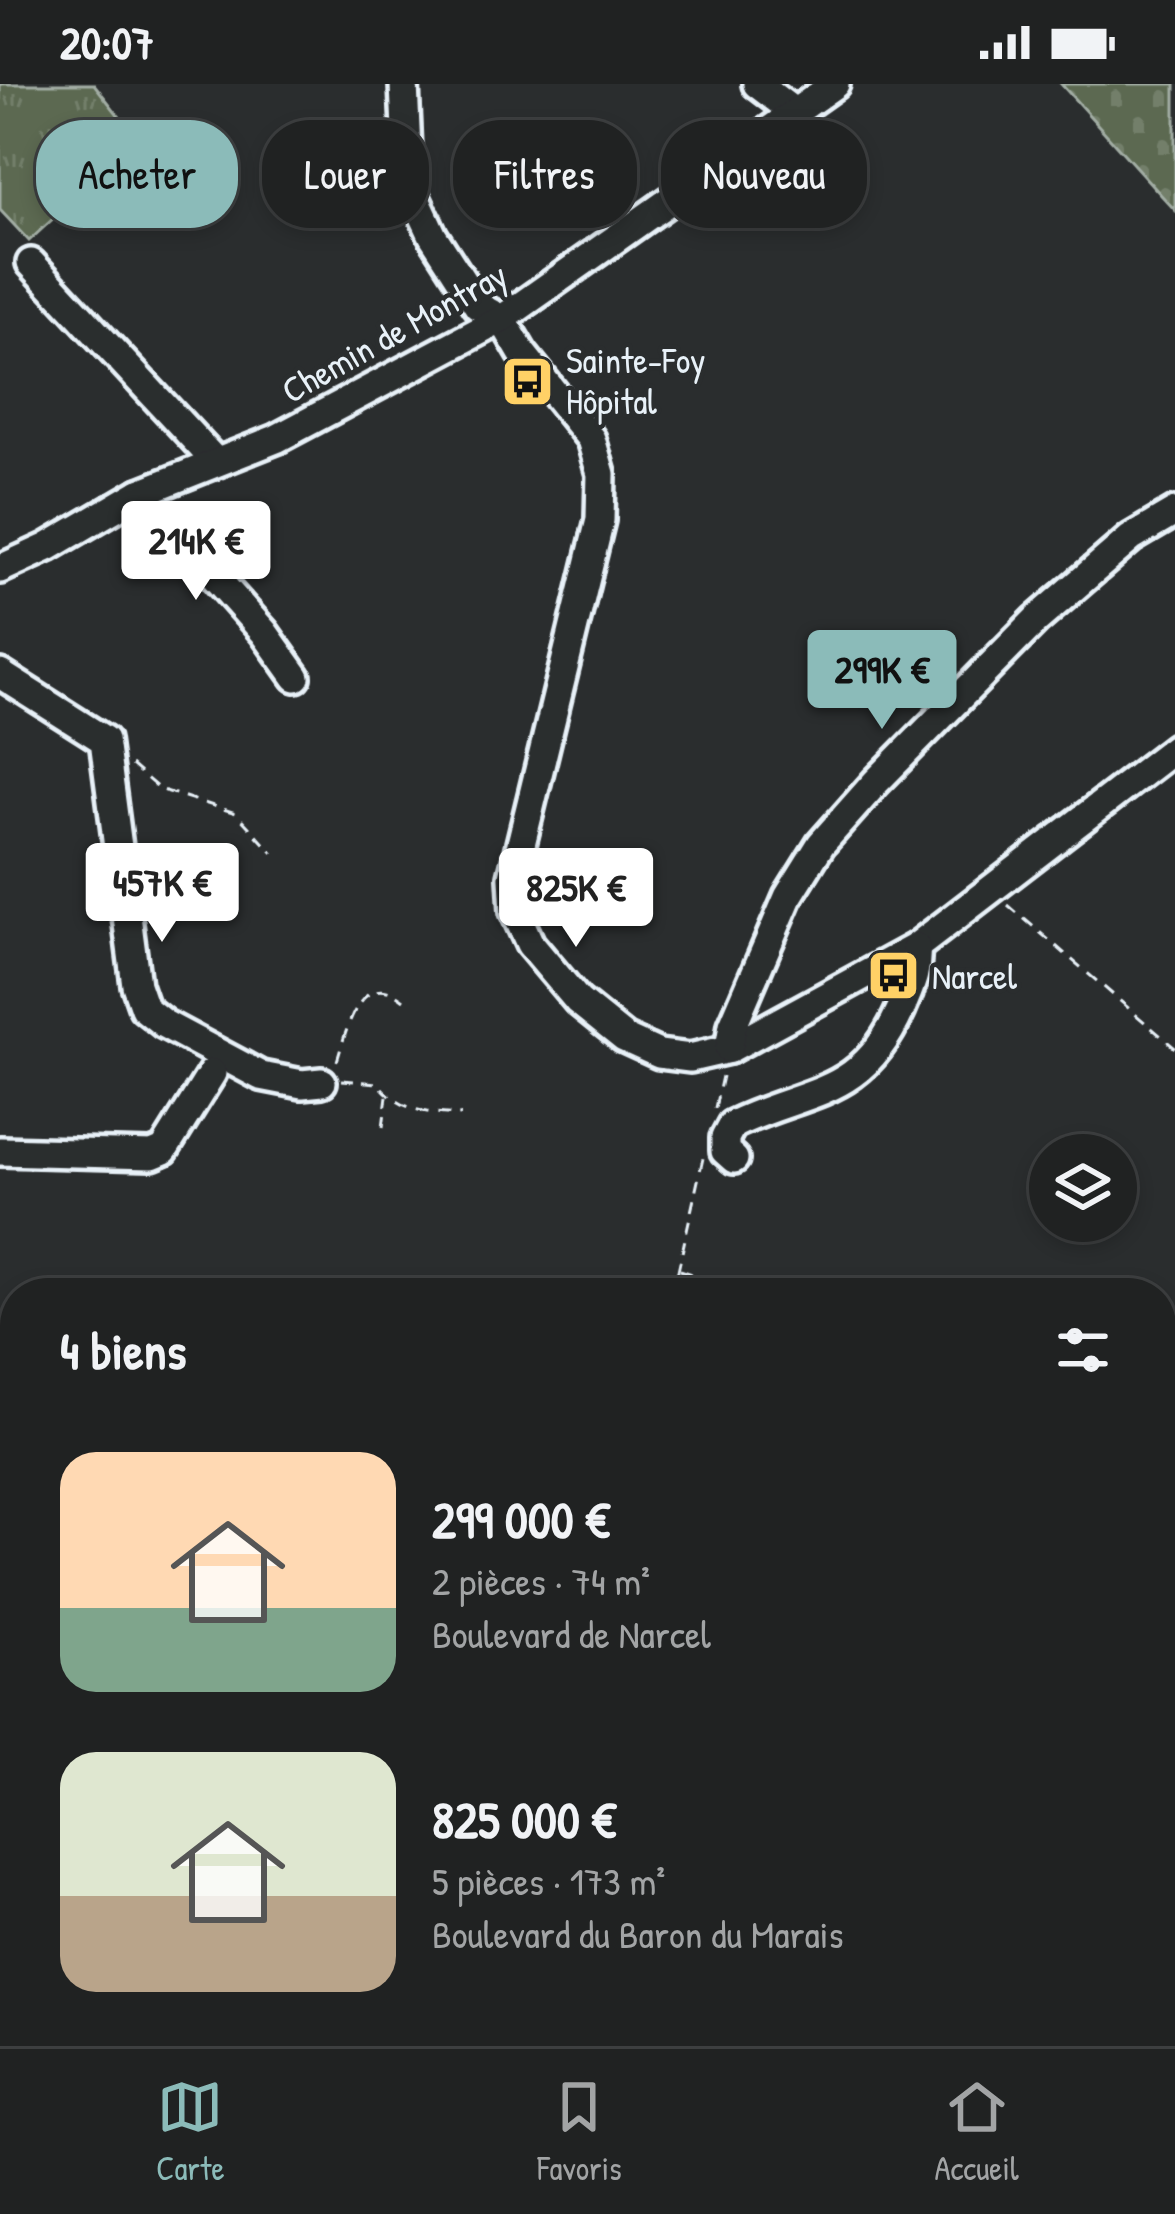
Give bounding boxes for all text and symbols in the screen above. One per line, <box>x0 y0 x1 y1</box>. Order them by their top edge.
text: 20:07 <box>60 12 154 73</box>
chip: Acheter <box>36 120 238 228</box>
chip: Louer <box>262 120 429 228</box>
chip: Filtres <box>453 120 637 228</box>
chip: Nouveau <box>661 120 867 228</box>
street label: Chemin de Montray <box>272 249 515 414</box>
place label: Sainte-Foy Hôpital <box>566 335 705 425</box>
bus stop icon: Sainte-Foy Hôpital <box>499 353 555 409</box>
pin: 214K € <box>98 501 294 603</box>
text: 214K € <box>148 513 244 566</box>
pin: 299K € <box>784 630 980 732</box>
text: 299K € <box>834 642 930 695</box>
pin: 457K € <box>64 843 260 945</box>
pin: 825K € <box>478 848 674 950</box>
text: 457K € <box>113 855 211 908</box>
text: 825K € <box>526 860 626 913</box>
bus stop icon: Narcel <box>865 948 921 1004</box>
place label: Narcel <box>932 951 1017 1000</box>
map controls <box>1029 1134 1137 1242</box>
button: layers <box>1029 1134 1137 1242</box>
text: 4 biens <box>60 1316 186 1385</box>
icon: filters <box>1050 1317 1116 1383</box>
text: 299 000 € <box>432 1485 610 1554</box>
icon: home <box>156 1500 300 1644</box>
text: 2 pièces · 74 m² <box>432 1554 650 1607</box>
text: Boulevard de Narcel <box>432 1607 711 1660</box>
text: 825 000 € <box>432 1785 616 1854</box>
icon: home <box>156 1800 300 1944</box>
text: 5 pièces · 173 m² <box>432 1854 665 1907</box>
text: Boulevard du Baron du Marais <box>432 1907 844 1960</box>
tab: Carte <box>156 2074 225 2190</box>
tab: Favoris <box>537 2074 622 2190</box>
tab: Accueil <box>934 2074 1019 2190</box>

